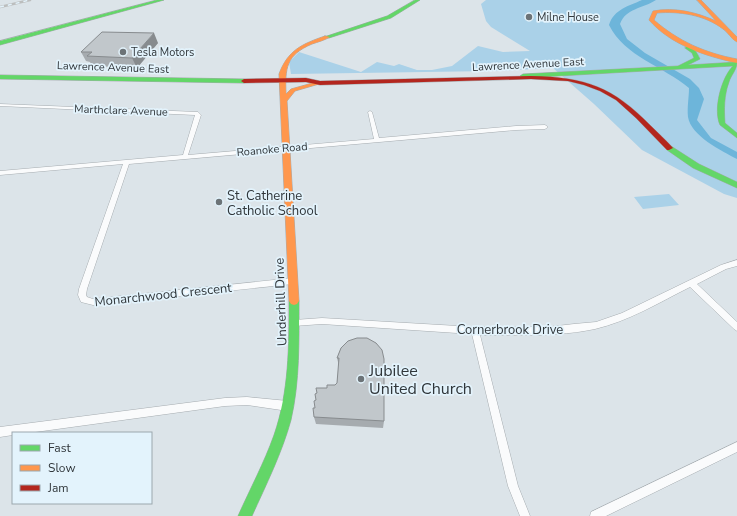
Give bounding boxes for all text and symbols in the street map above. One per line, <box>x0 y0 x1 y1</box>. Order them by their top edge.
place label: Milne House <box>537 10 599 25</box>
marker: Milne House <box>524 12 534 22</box>
place label: Tesla Motors <box>131 45 194 60</box>
marker: Tesla Motors <box>118 47 128 57</box>
street label: Lawrence Avenue East <box>472 54 585 75</box>
street label: Lawrence Avenue East <box>57 58 169 77</box>
street label: Marthclare Avenue <box>74 101 168 120</box>
street label: Roanoke Road <box>236 139 308 160</box>
place label: St. Catherine Catholic School <box>227 187 318 220</box>
marker: St. Catherine Catholic School <box>214 197 224 207</box>
street label: Underhill Drive <box>270 257 292 346</box>
street label: Monarchwood Crescent <box>94 279 233 311</box>
street label: Cornerbrook Drive <box>457 321 563 339</box>
place label: Jubilee United Church <box>368 360 472 400</box>
marker: Jubilee United Church <box>356 374 366 384</box>
legend <box>12 432 152 504</box>
text: Fast <box>48 440 71 456</box>
text: Slow <box>48 460 76 476</box>
text: Jam <box>47 480 69 496</box>

